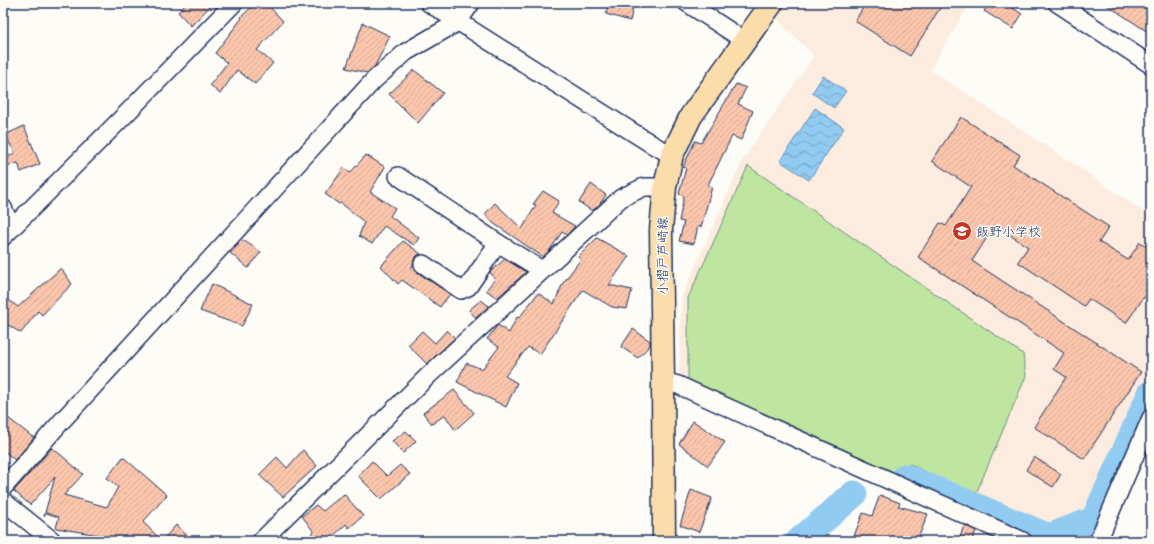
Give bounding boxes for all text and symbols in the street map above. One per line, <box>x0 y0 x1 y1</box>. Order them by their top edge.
street label: 小摺戸芦崎線 <box>655 216 670 295</box>
school or university icon: 飯野小学校 <box>951 220 973 242</box>
place label: 飯野小学校 <box>976 224 1041 239</box>

